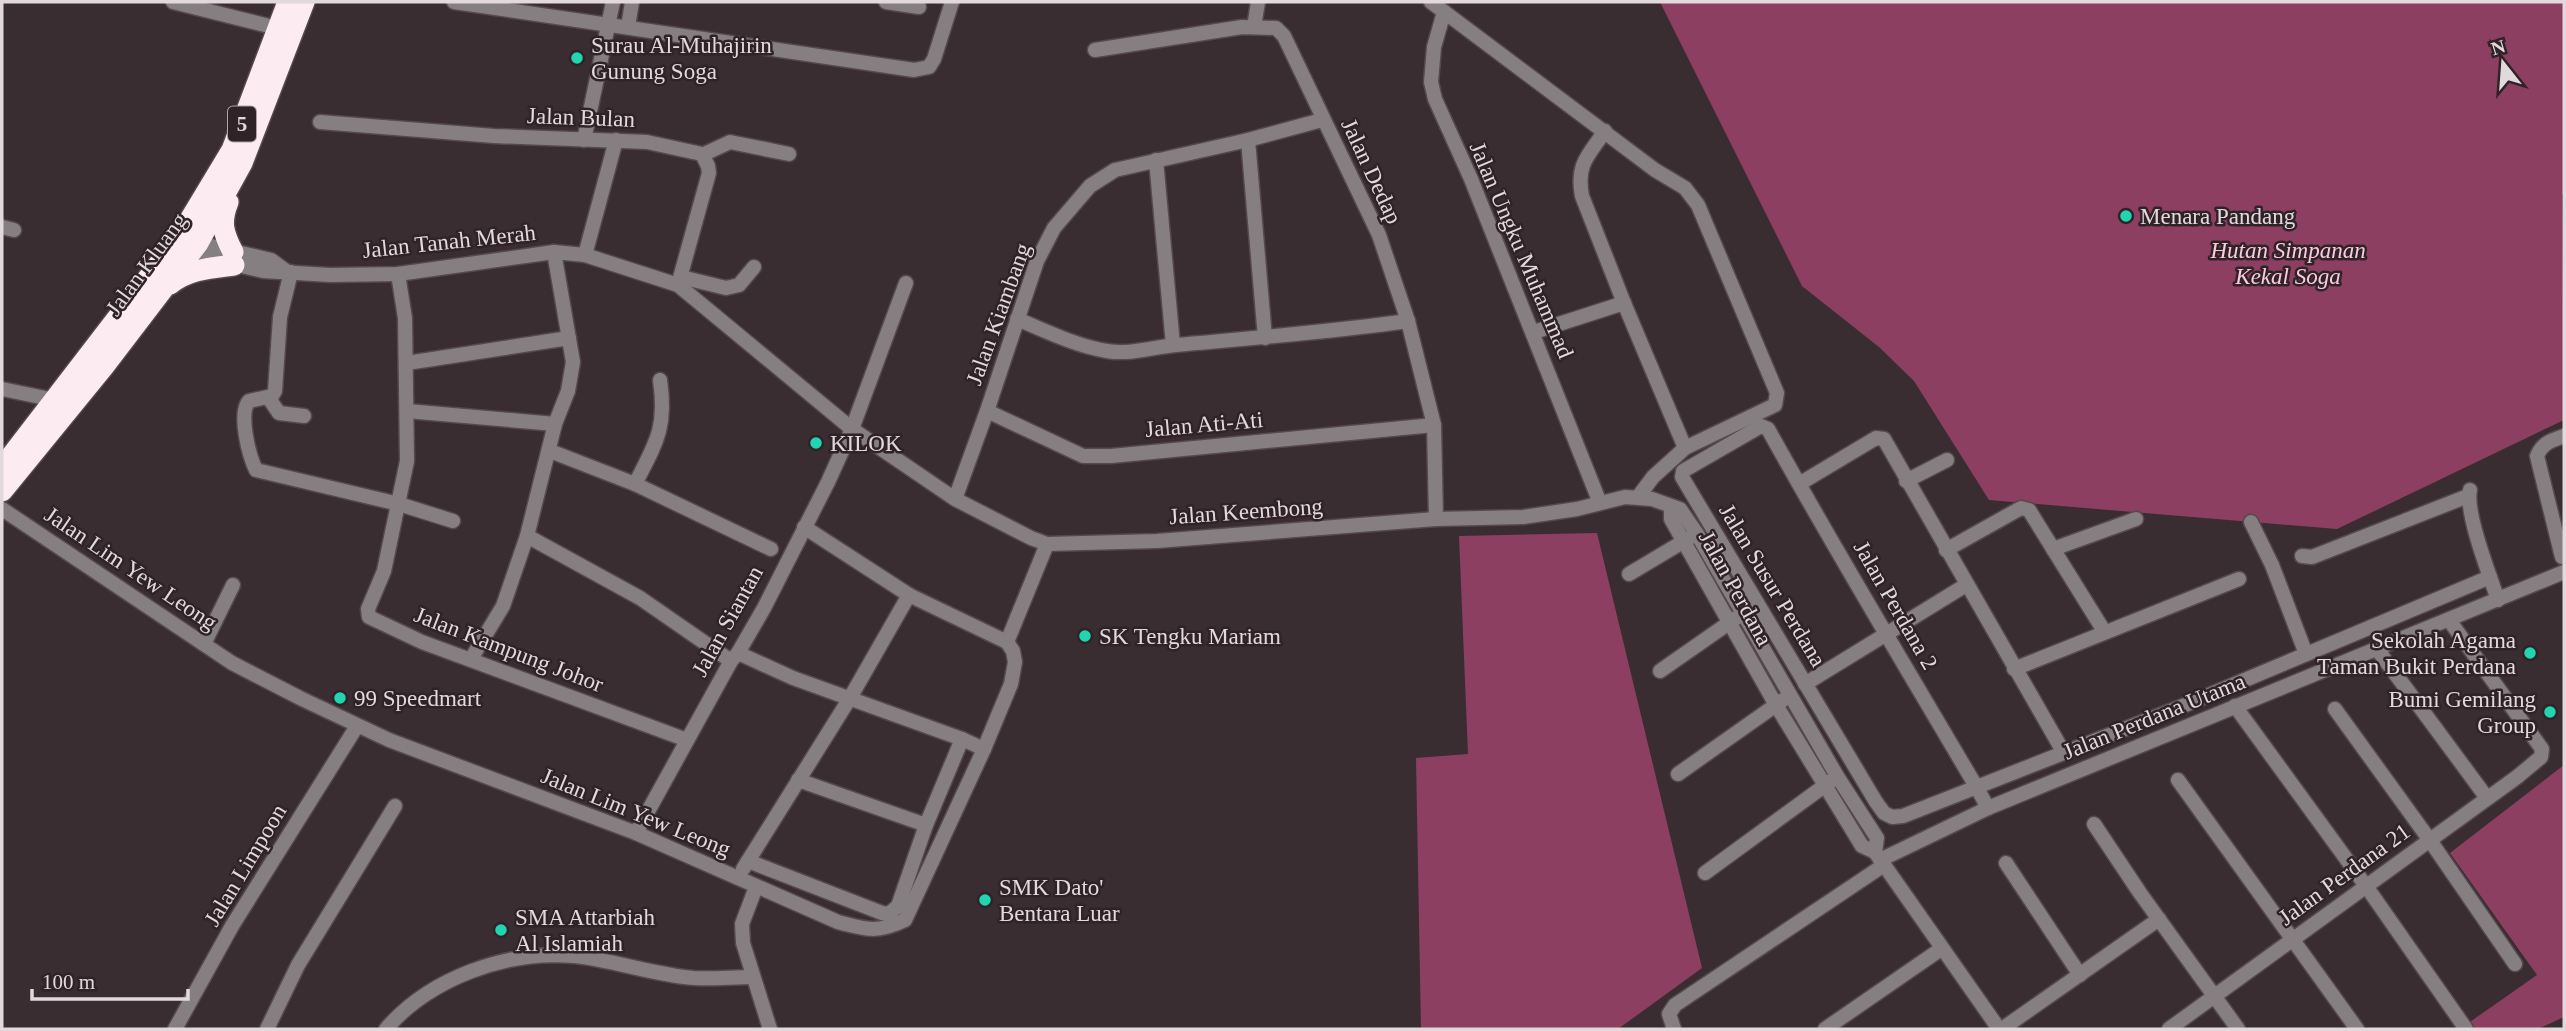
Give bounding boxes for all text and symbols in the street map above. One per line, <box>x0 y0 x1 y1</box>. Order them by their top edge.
north arrow <box>2468 28 2538 98</box>
place label: Surau Al-Muhajirin Gunung Soga <box>591 33 772 84</box>
text: N <box>2489 35 2508 59</box>
marker: Surau Al-Muhajirin Gunung Soga <box>569 50 585 66</box>
street label: Jalan Bulan <box>527 103 636 132</box>
road number: 5 <box>228 106 256 142</box>
street label: Jalan Dedap <box>1336 115 1407 228</box>
street label: Jalan Ungku Muhammad <box>1465 138 1579 363</box>
place label: Menara Pandang <box>2140 204 2296 229</box>
street label: Jalan Kluang <box>101 208 192 320</box>
marker: Menara Pandang <box>2118 208 2134 224</box>
street label: Jalan Tanah Merah <box>361 220 537 263</box>
park label: Hutan Simpanan Kekal Soga <box>2209 238 2366 289</box>
street label: Jalan Kiambang <box>961 240 1036 388</box>
street label: Jalan Ati-Ati <box>1144 407 1264 442</box>
place label: KILOK <box>830 431 902 456</box>
marker: KILOK <box>808 435 824 451</box>
street label: Jalan Keembong <box>1168 494 1324 529</box>
street label: Jalan Susur Perdana <box>1714 499 1831 671</box>
street label: Jalan Lim Yew Leong <box>40 502 222 635</box>
street label: Jalan Perdana <box>1694 527 1777 650</box>
street label: Jalan Perdana 2 <box>1849 536 1942 674</box>
street label: Jalan Siantan <box>687 561 768 681</box>
street label: Jalan Kampung Johor <box>411 602 607 697</box>
place label: SK Tengku Mariam <box>1099 624 1281 649</box>
marker: SK Tengku Mariam <box>1077 628 1093 644</box>
place label: Sekolah Agama Taman Bukit Perdana <box>2317 628 2516 679</box>
marker: Sekolah Agama Taman Bukit Perdana <box>2522 645 2538 661</box>
street label: Jalan Perdana Utama <box>2059 669 2249 764</box>
place label: 99 Speedmart <box>354 686 482 711</box>
place label: Bumi Gemilang Group <box>2388 687 2536 738</box>
marker: 99 Speedmart <box>332 690 348 706</box>
marker: Bumi Gemilang Group <box>2542 704 2558 720</box>
street label: Jalan Lim Yew Leong <box>538 763 735 862</box>
street label: Jalan Limpoon <box>199 800 292 931</box>
street label: Jalan Perdana 21 <box>2274 818 2415 930</box>
place label: SMK Dato' Bentara Luar <box>999 875 1120 926</box>
marker: SMK Dato' Bentara Luar <box>977 892 993 908</box>
place label: SMA Attarbiah Al Islamiah <box>515 905 655 956</box>
marker: SMA Attarbiah Al Islamiah <box>493 922 509 938</box>
scale bar <box>32 958 187 1002</box>
text: 100 m <box>42 970 95 994</box>

